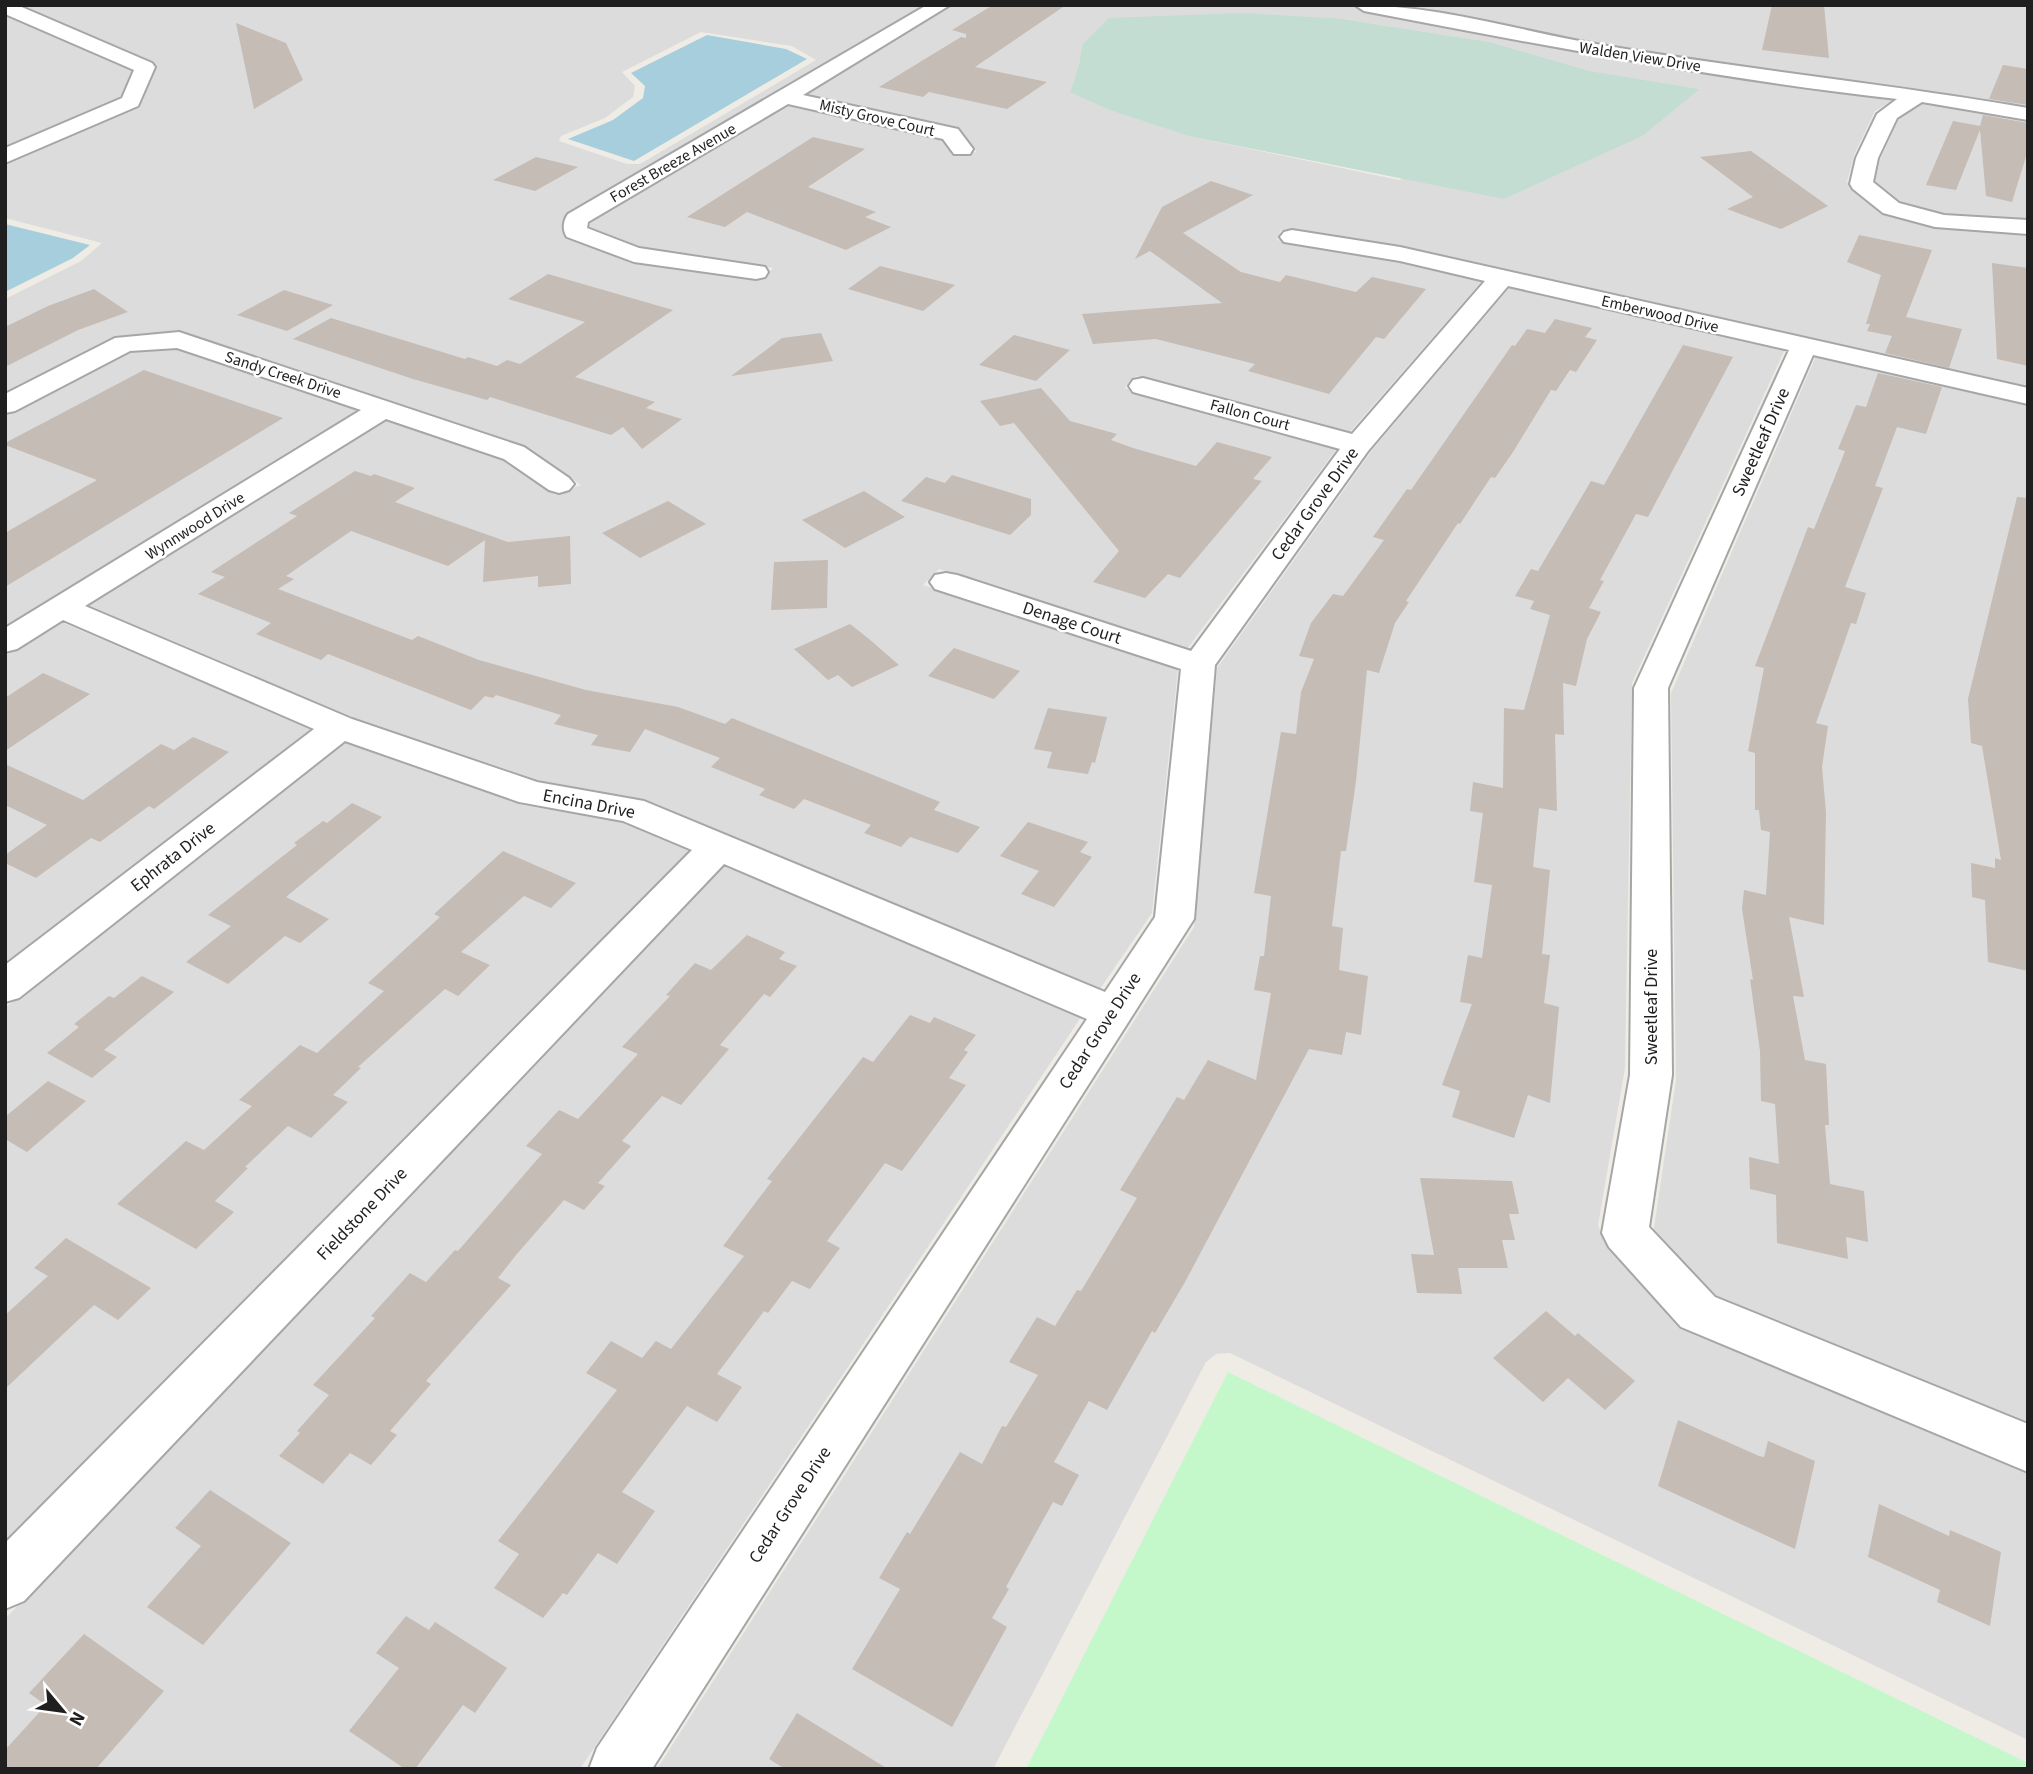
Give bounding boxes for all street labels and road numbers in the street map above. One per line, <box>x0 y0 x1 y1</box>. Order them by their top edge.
street label: Walden View Drive <box>1578 37 1702 77</box>
street label: Misty Grove Court <box>817 94 938 142</box>
street label: Forest Breeze Avenue <box>606 118 740 208</box>
street label: Emberwood Drive <box>1599 290 1721 338</box>
street label: Sandy Creek Drive <box>222 346 344 404</box>
street label: Sweetleaf Drive <box>1726 384 1796 500</box>
street label: Fallon Court <box>1208 394 1293 436</box>
street label: Cedar Grove Drive <box>1265 442 1365 566</box>
street label: Wynnwood Drive <box>141 487 249 565</box>
street label: Denage Court <box>1019 595 1125 651</box>
street label: Encina Drive <box>541 783 637 825</box>
street label: Ephrata Drive <box>125 816 221 898</box>
street label: Sweetleaf Drive <box>1639 949 1664 1065</box>
street label: Cedar Grove Drive <box>1053 968 1147 1094</box>
street label: Fieldstone Drive <box>311 1162 413 1266</box>
street label: Cedar Grove Drive <box>743 1442 837 1568</box>

